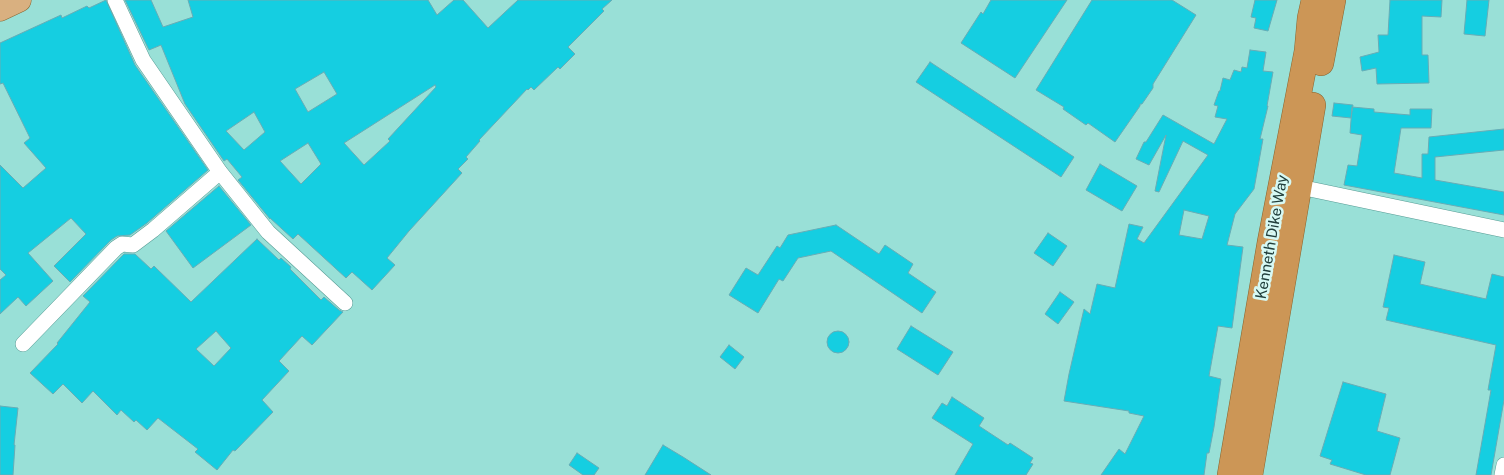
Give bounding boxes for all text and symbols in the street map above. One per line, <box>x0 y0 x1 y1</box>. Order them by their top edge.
street label: Kenneth Dike Way <box>1252 173 1292 301</box>

